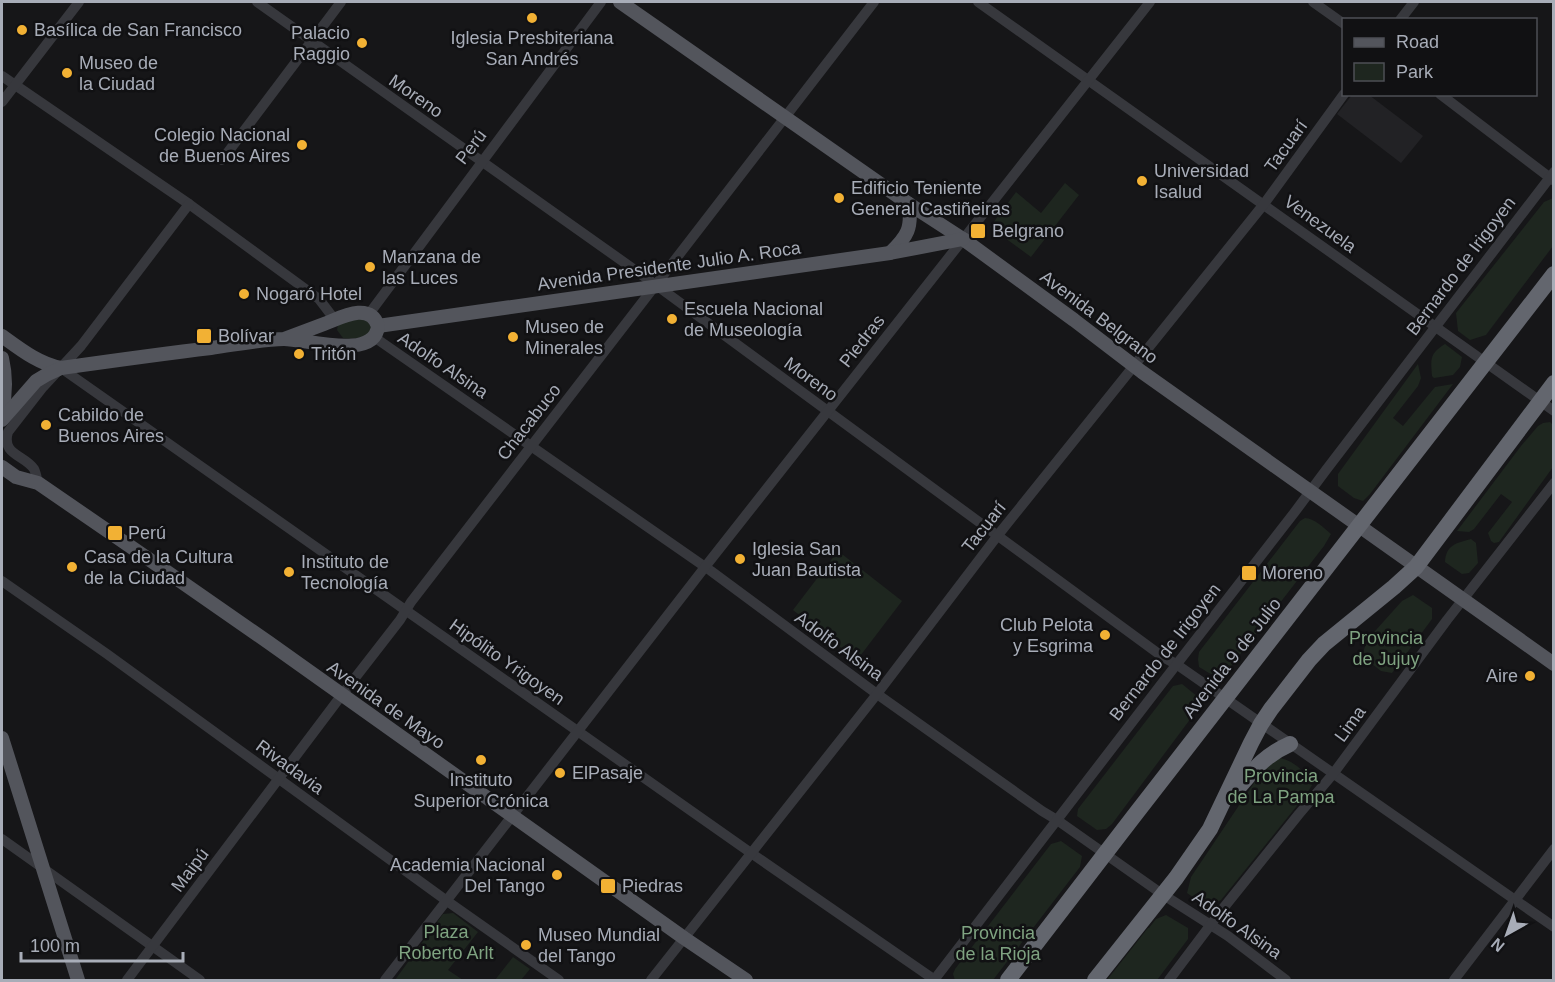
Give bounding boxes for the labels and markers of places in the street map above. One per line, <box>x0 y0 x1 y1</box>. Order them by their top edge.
marker: Iglesia Presbiteriana San Andrés <box>525 11 539 25</box>
place label: Basílica de San Francisco <box>34 20 242 40</box>
marker: Basílica de San Francisco <box>15 23 29 37</box>
place label: Palacio Raggio <box>291 23 350 64</box>
place label: Iglesia Presbiteriana San Andrés <box>450 28 615 69</box>
marker: Palacio Raggio <box>355 36 369 50</box>
place label: Museo de la Ciudad <box>79 53 158 94</box>
marker: Museo de la Ciudad <box>60 66 74 80</box>
place label: Colegio Nacional de Buenos Aires <box>154 125 290 166</box>
marker: Colegio Nacional de Buenos Aires <box>295 138 309 152</box>
place label: Universidad Isalud <box>1154 161 1249 202</box>
marker: Universidad Isalud <box>1135 174 1149 188</box>
place label: Edificio Teniente General Castiñeiras <box>851 178 1010 219</box>
marker: Edificio Teniente General Castiñeiras <box>832 191 846 205</box>
place label: Belgrano <box>992 221 1064 241</box>
marker: Belgrano <box>969 222 987 240</box>
place label: Manzana de las Luces <box>382 247 481 288</box>
marker: Manzana de las Luces <box>363 260 377 274</box>
place label: Nogaró Hotel <box>256 284 362 304</box>
marker: Nogaró Hotel <box>237 287 251 301</box>
place label: Escuela Nacional de Museología <box>684 299 823 340</box>
marker: Escuela Nacional de Museología <box>665 312 679 326</box>
place label: Museo de Minerales <box>525 317 604 358</box>
place label: Bolívar <box>218 326 274 346</box>
marker: Bolívar <box>195 327 213 345</box>
marker: Museo de Minerales <box>506 330 520 344</box>
place label: Tritón <box>311 344 356 364</box>
marker: Tritón <box>292 347 306 361</box>
place label: Cabildo de Buenos Aires <box>58 405 164 446</box>
marker: Cabildo de Buenos Aires <box>39 418 53 432</box>
place label: Perú <box>128 523 166 543</box>
marker: Perú <box>106 524 124 542</box>
place label: Iglesia San Juan Bautista <box>752 539 862 580</box>
place label: Casa de la Cultura de la Ciudad <box>84 547 234 588</box>
place label: Instituto de Tecnología <box>301 552 389 593</box>
marker: Iglesia San Juan Bautista <box>733 552 747 566</box>
marker: Casa de la Cultura de la Ciudad <box>65 560 79 574</box>
place label: Moreno <box>1262 563 1323 583</box>
marker: Moreno <box>1240 564 1258 582</box>
marker: Instituto de Tecnología <box>282 565 296 579</box>
place label: Club Pelota y Esgrima <box>1000 615 1094 656</box>
marker: Club Pelota y Esgrima <box>1098 628 1112 642</box>
place label: Aire <box>1486 666 1518 686</box>
marker: Aire <box>1523 669 1537 683</box>
marker: Instituto Superior Crónica <box>474 753 488 767</box>
place label: ElPasaje <box>572 763 643 783</box>
marker: ElPasaje <box>553 766 567 780</box>
place label: Instituto Superior Crónica <box>413 770 550 811</box>
place label: Academia Nacional Del Tango <box>390 855 545 896</box>
marker: Academia Nacional Del Tango <box>550 868 564 882</box>
place label: Piedras <box>622 876 683 896</box>
marker: Piedras <box>599 877 617 895</box>
place label: Museo Mundial del Tango <box>538 925 660 966</box>
marker: Museo Mundial del Tango <box>519 938 533 952</box>

